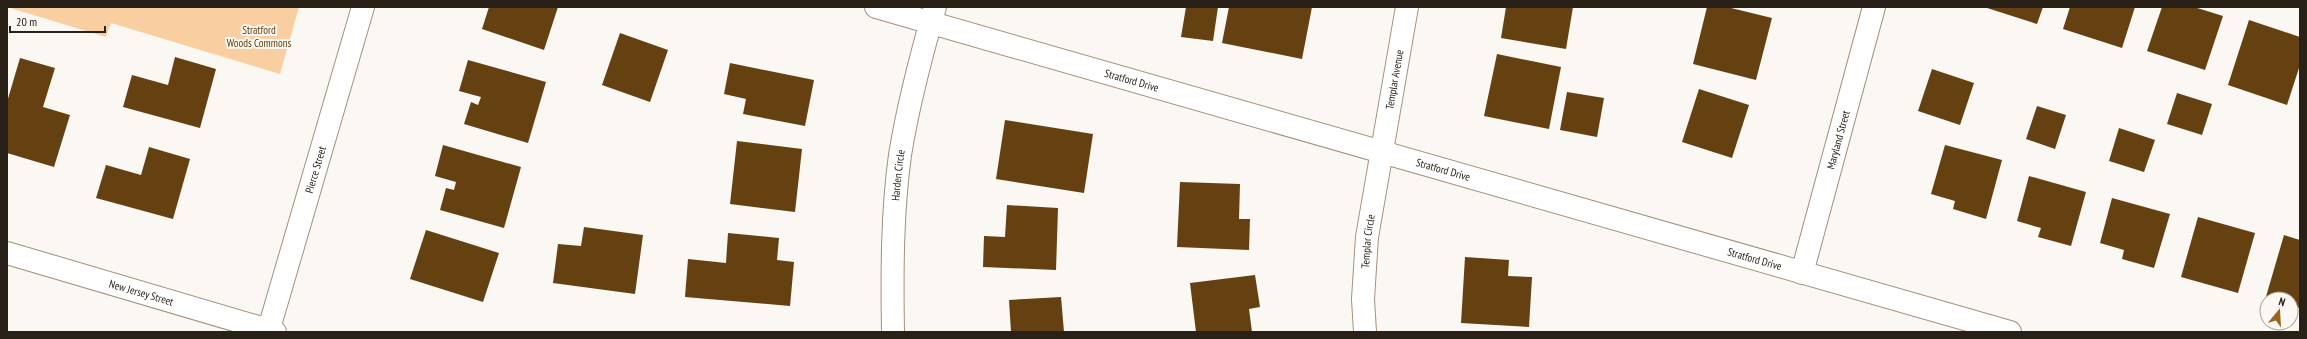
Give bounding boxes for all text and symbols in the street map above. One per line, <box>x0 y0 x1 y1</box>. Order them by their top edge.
scale bar <box>10 8 105 34</box>
text: 20 m <box>16 14 37 29</box>
park label: Stratford Woods Commons <box>227 23 291 50</box>
street label: Templar Avenue <box>1382 48 1407 110</box>
street label: Stratford Drive <box>1103 66 1161 95</box>
street label: Maryland Street <box>1823 109 1853 171</box>
street label: Pierce Street <box>302 145 329 195</box>
street label: Harden Circle <box>888 148 908 201</box>
street label: Stratford Drive <box>1414 155 1472 184</box>
street label: Templar Circle <box>1358 213 1378 269</box>
street label: Stratford Drive <box>1726 244 1784 273</box>
street label: New Jersey Street <box>108 276 175 309</box>
north arrow <box>2259 291 2299 331</box>
text: N <box>2277 294 2287 309</box>

